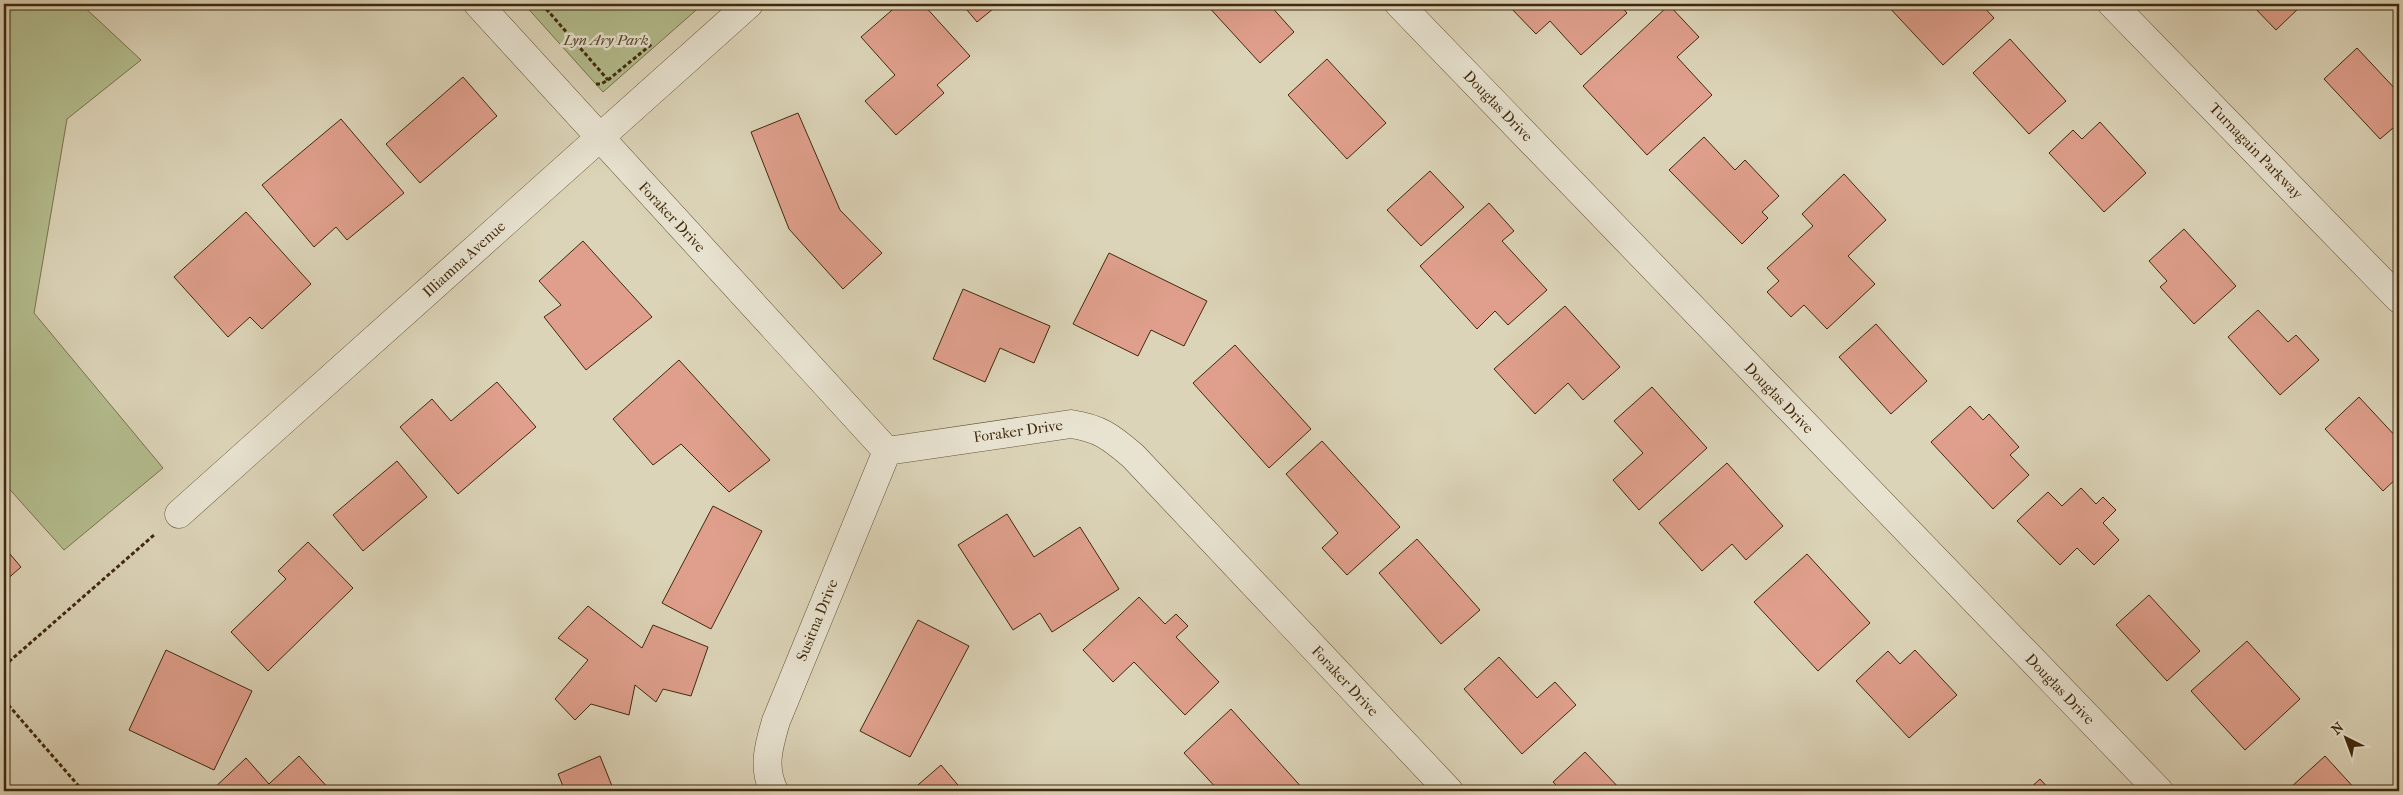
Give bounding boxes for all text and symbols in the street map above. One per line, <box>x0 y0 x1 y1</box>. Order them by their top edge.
park label: Lyn Ary Park <box>562 31 649 49</box>
street label: Douglas Drive <box>1460 67 1537 146</box>
street label: Turnagain Parkway <box>2205 99 2307 204</box>
street label: Foraker Drive <box>635 178 710 256</box>
street label: Illiamna Avenue <box>419 217 510 301</box>
street label: Douglas Drive <box>1741 359 1818 438</box>
street label: Foraker Drive <box>972 416 1064 446</box>
street label: Susitna Drive <box>792 576 842 664</box>
street label: Foraker Drive <box>1308 642 1383 720</box>
street label: Douglas Drive <box>2022 650 2099 729</box>
north arrow <box>2320 712 2370 762</box>
text: N <box>2328 719 2348 739</box>

